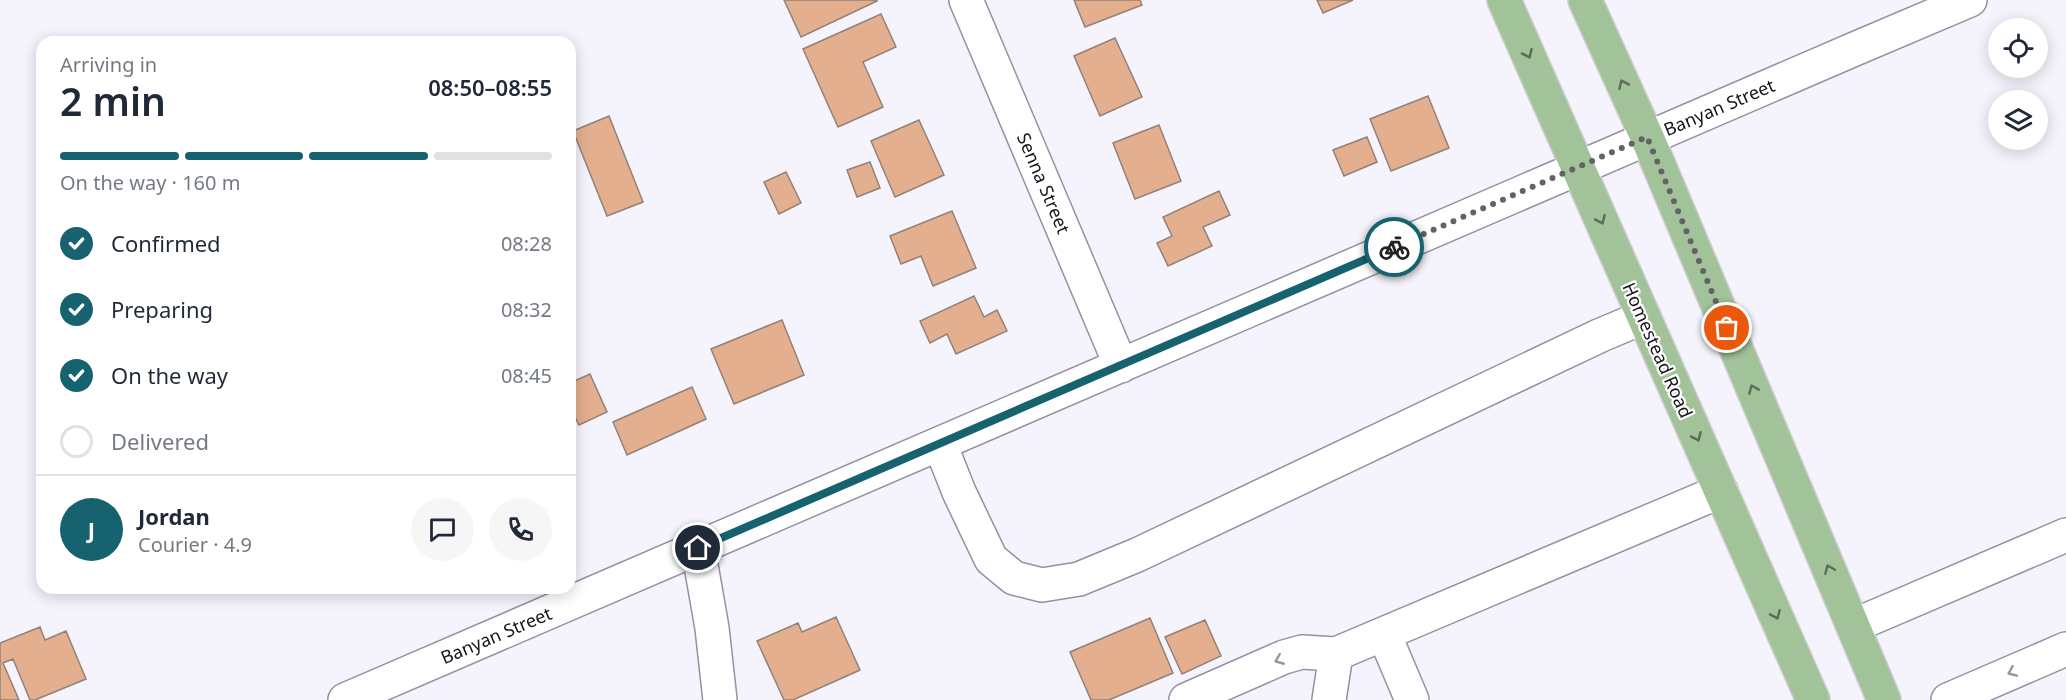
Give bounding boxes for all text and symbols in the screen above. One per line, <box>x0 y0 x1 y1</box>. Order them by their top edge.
map controls <box>1988 18 2048 150</box>
button: locate <box>1988 18 2048 78</box>
one-way arrow <box>1520 47 1532 58</box>
text: Arriving in <box>60 51 157 78</box>
text: 08:50–08:55 <box>428 72 552 102</box>
street label: Banyan Street <box>1660 73 1779 141</box>
text: 2 min <box>60 74 166 127</box>
one-way arrow <box>1618 79 1630 90</box>
button: layers <box>1988 90 2048 150</box>
street label: Senna Street <box>1012 129 1076 238</box>
text: On the way · 160 m <box>60 169 240 196</box>
one-way arrow <box>1594 214 1606 225</box>
courier <box>1364 217 1424 277</box>
icon: check <box>60 227 93 260</box>
text: Confirmed <box>111 228 221 258</box>
text: 08:28 <box>501 230 552 257</box>
icon: bike <box>1378 231 1411 264</box>
street label: Homestead Road <box>1617 279 1699 421</box>
icon: check <box>60 293 93 326</box>
text: Preparing <box>111 294 213 324</box>
text: 08:32 <box>501 296 552 323</box>
pin <box>1701 302 1752 353</box>
icon: bag <box>1710 311 1743 344</box>
icon: check <box>60 359 93 392</box>
text: On the way <box>111 360 228 390</box>
text: 08:45 <box>501 362 552 389</box>
one-way arrow <box>1748 384 1760 395</box>
text: Delivered <box>111 426 209 456</box>
one-way arrow <box>1689 431 1701 442</box>
button: chat <box>411 498 474 561</box>
button: phone <box>489 498 552 561</box>
text: Jordan <box>138 501 210 531</box>
text: J <box>88 514 95 544</box>
pin <box>672 522 723 573</box>
text: Courier · 4.9 <box>138 531 252 558</box>
icon: home <box>681 531 714 564</box>
one-way arrow <box>1824 564 1836 575</box>
street label: Banyan Street <box>437 601 556 669</box>
one-way arrow <box>1768 609 1780 620</box>
one-way arrow <box>1274 653 1285 665</box>
one-way arrow <box>2008 665 2019 677</box>

